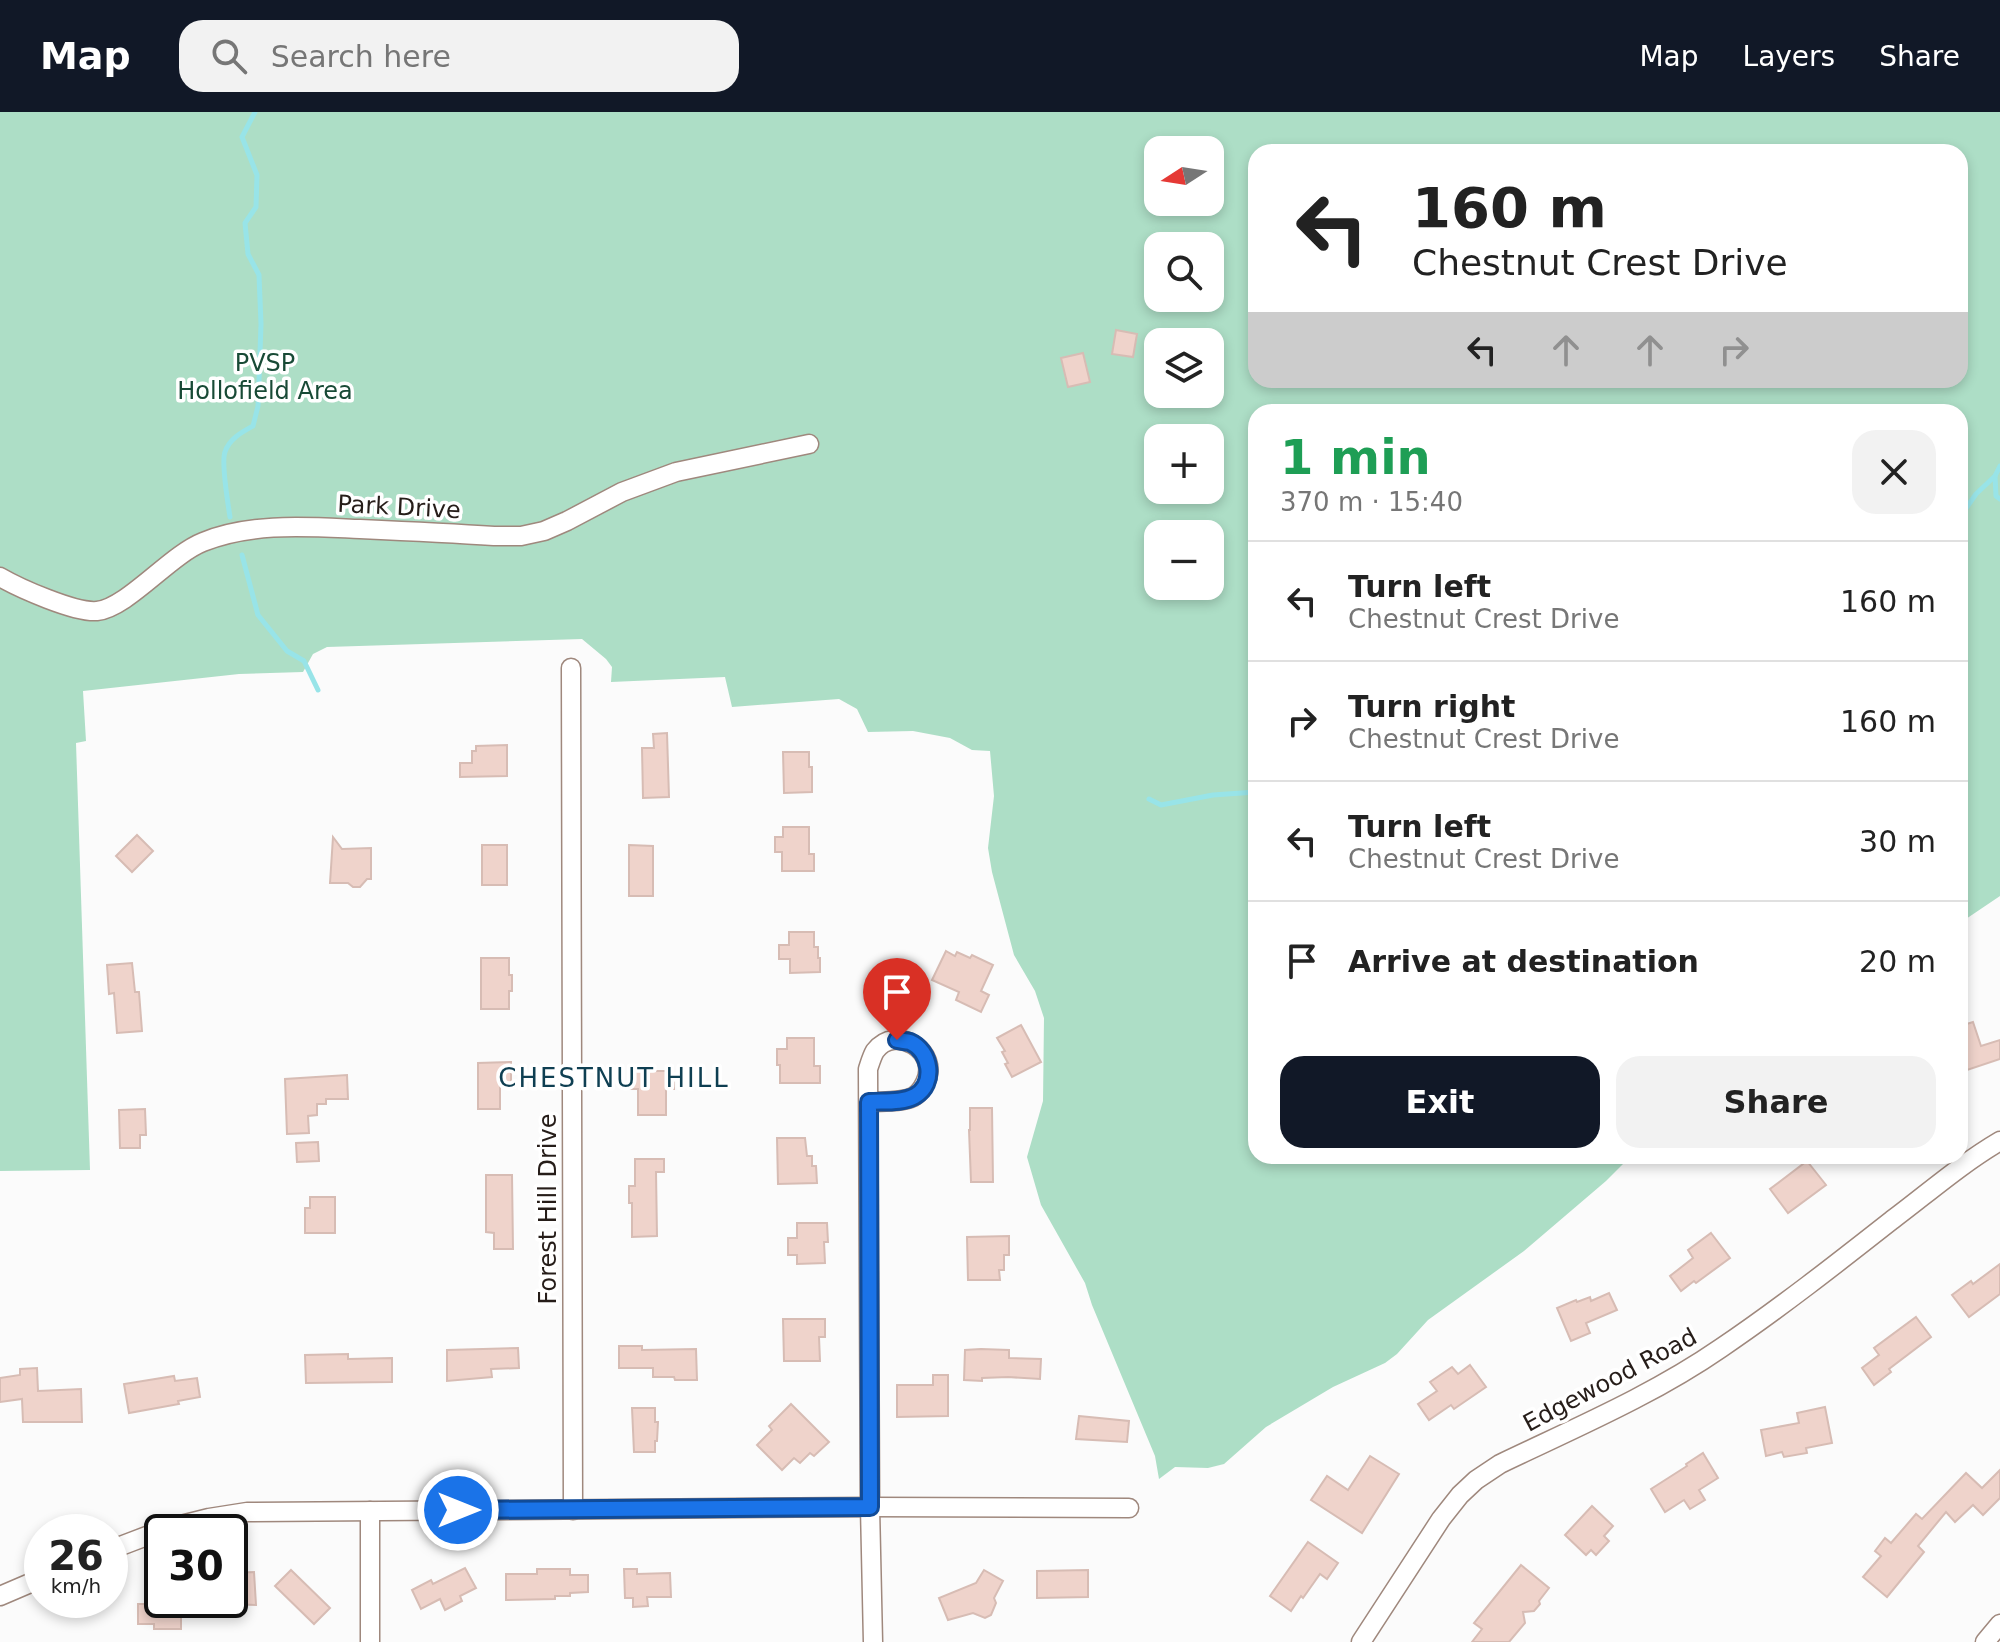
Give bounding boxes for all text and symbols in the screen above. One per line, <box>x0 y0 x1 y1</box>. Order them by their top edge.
search box <box>179 20 739 92</box>
text: Map <box>40 34 131 78</box>
icon: search <box>207 34 251 78</box>
text: Search here <box>271 39 451 74</box>
text: Map <box>1639 40 1699 73</box>
text: Layers <box>1743 40 1835 73</box>
text: Share <box>1879 40 1960 73</box>
north arrow <box>1144 136 1224 216</box>
map controls <box>1144 136 1224 600</box>
text: 160 m <box>1412 175 1607 240</box>
icon: left <box>1280 176 1384 280</box>
button: search <box>1144 232 1224 312</box>
text: Chestnut Crest Drive <box>1412 242 1788 283</box>
button: layers <box>1144 328 1224 408</box>
icon: left <box>1460 328 1504 372</box>
icon: ahead <box>1544 328 1588 372</box>
icon: ahead <box>1628 328 1672 372</box>
icon: right <box>1712 328 1756 372</box>
park label: PVSP Hollofield Area <box>177 349 353 405</box>
button: + <box>1144 424 1224 504</box>
text: 1 min <box>1280 429 1431 485</box>
button: close <box>1852 430 1936 514</box>
text: 370 m · 15:40 <box>1280 487 1463 517</box>
street label: Park Drive <box>337 490 461 524</box>
button: − <box>1144 520 1224 600</box>
text: Turn left <box>1348 569 1491 604</box>
icon: left <box>1280 579 1324 623</box>
text: 160 m <box>1840 584 1936 619</box>
text: Chestnut Crest Drive <box>1348 604 1619 634</box>
text: Turn right <box>1348 689 1515 724</box>
icon: right <box>1280 699 1324 743</box>
text: 160 m <box>1840 704 1936 739</box>
text: Chestnut Crest Drive <box>1348 724 1619 754</box>
text: Turn left <box>1348 809 1491 844</box>
icon: left <box>1280 819 1324 863</box>
text: 30 m <box>1859 824 1936 859</box>
text: Chestnut Crest Drive <box>1348 844 1619 874</box>
icon: arrive <box>1280 939 1324 983</box>
text: Arrive at destination <box>1348 944 1699 979</box>
text: 20 m <box>1859 944 1936 979</box>
pin <box>863 958 931 1040</box>
icon: arrive <box>875 970 919 1014</box>
button: Exit <box>1280 1056 1600 1148</box>
button: Share <box>1616 1056 1936 1148</box>
district label: CHESTNUT HILL <box>498 1063 730 1093</box>
street label: Forest Hill Drive <box>534 1114 562 1304</box>
street label: Edgewood Road <box>1518 1322 1702 1438</box>
position arrow <box>416 1468 500 1552</box>
speed limit sign: 30 <box>144 1514 248 1618</box>
text: 26 <box>48 1533 104 1579</box>
text: km/h <box>51 1574 101 1598</box>

